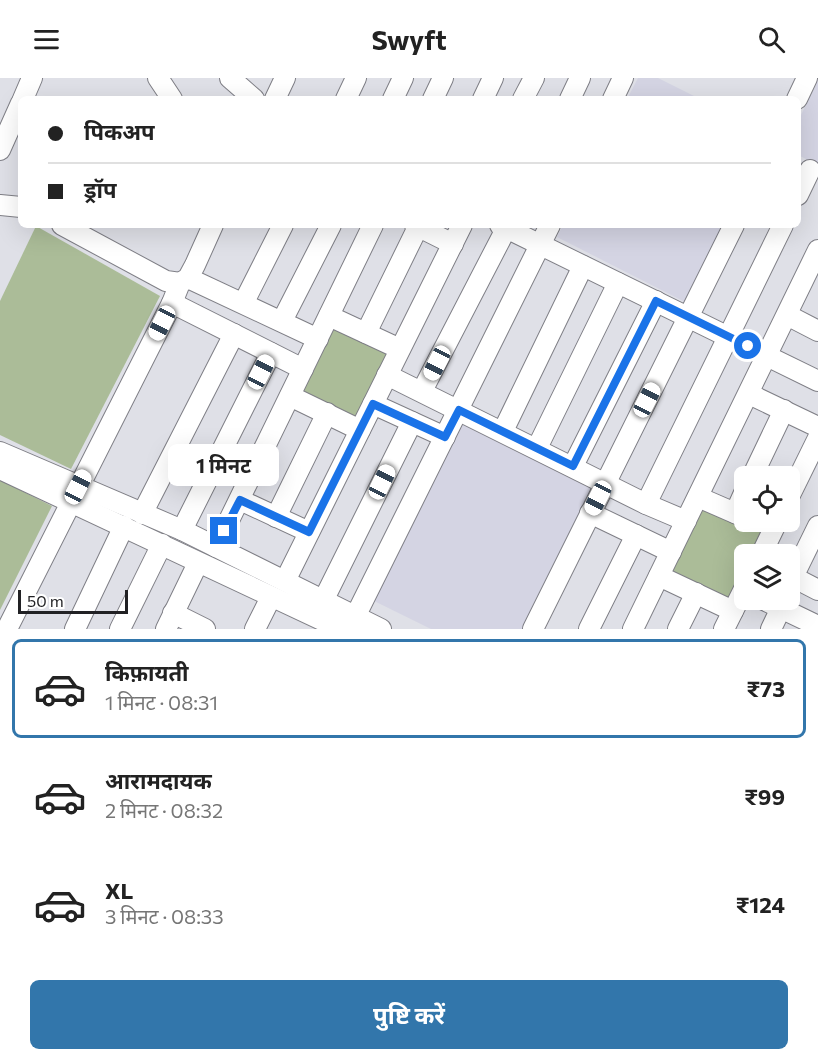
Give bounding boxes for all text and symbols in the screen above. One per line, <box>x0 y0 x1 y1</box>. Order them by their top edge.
icon: menu <box>30 23 63 56</box>
text: Swyft <box>371 23 447 56</box>
icon: search <box>755 23 788 56</box>
text: पिकअप <box>84 118 155 145</box>
text: ड्रॉप <box>84 176 117 203</box>
car <box>146 303 178 343</box>
route start <box>734 332 761 359</box>
car <box>421 343 453 383</box>
car <box>245 352 277 392</box>
car <box>631 380 663 420</box>
callout: 1 मिनट <box>168 444 280 486</box>
text: 1 मिनट <box>196 453 251 477</box>
car <box>366 462 398 502</box>
map controls <box>734 466 800 610</box>
button: locate <box>734 466 800 532</box>
car <box>62 467 94 507</box>
car <box>582 478 614 518</box>
route end <box>210 517 237 544</box>
button: layers <box>734 544 800 610</box>
scale bar <box>18 587 128 614</box>
text: 50 m <box>27 591 64 610</box>
text: किफ़ायती <box>105 659 189 686</box>
icon: car <box>33 662 87 716</box>
text: ₹73 <box>746 675 785 702</box>
text: 1 मिनट · 08:31 <box>105 690 218 714</box>
text: आरामदायक <box>105 767 212 794</box>
icon: car <box>33 770 87 824</box>
text: ₹99 <box>744 783 785 810</box>
text: 2 मिनट · 08:32 <box>105 798 223 822</box>
text: XL <box>105 877 133 904</box>
icon: car <box>33 878 87 932</box>
text: ₹124 <box>736 891 785 918</box>
text: 3 मिनट · 08:33 <box>105 904 224 928</box>
button: पुष्टि करें <box>30 980 788 1049</box>

